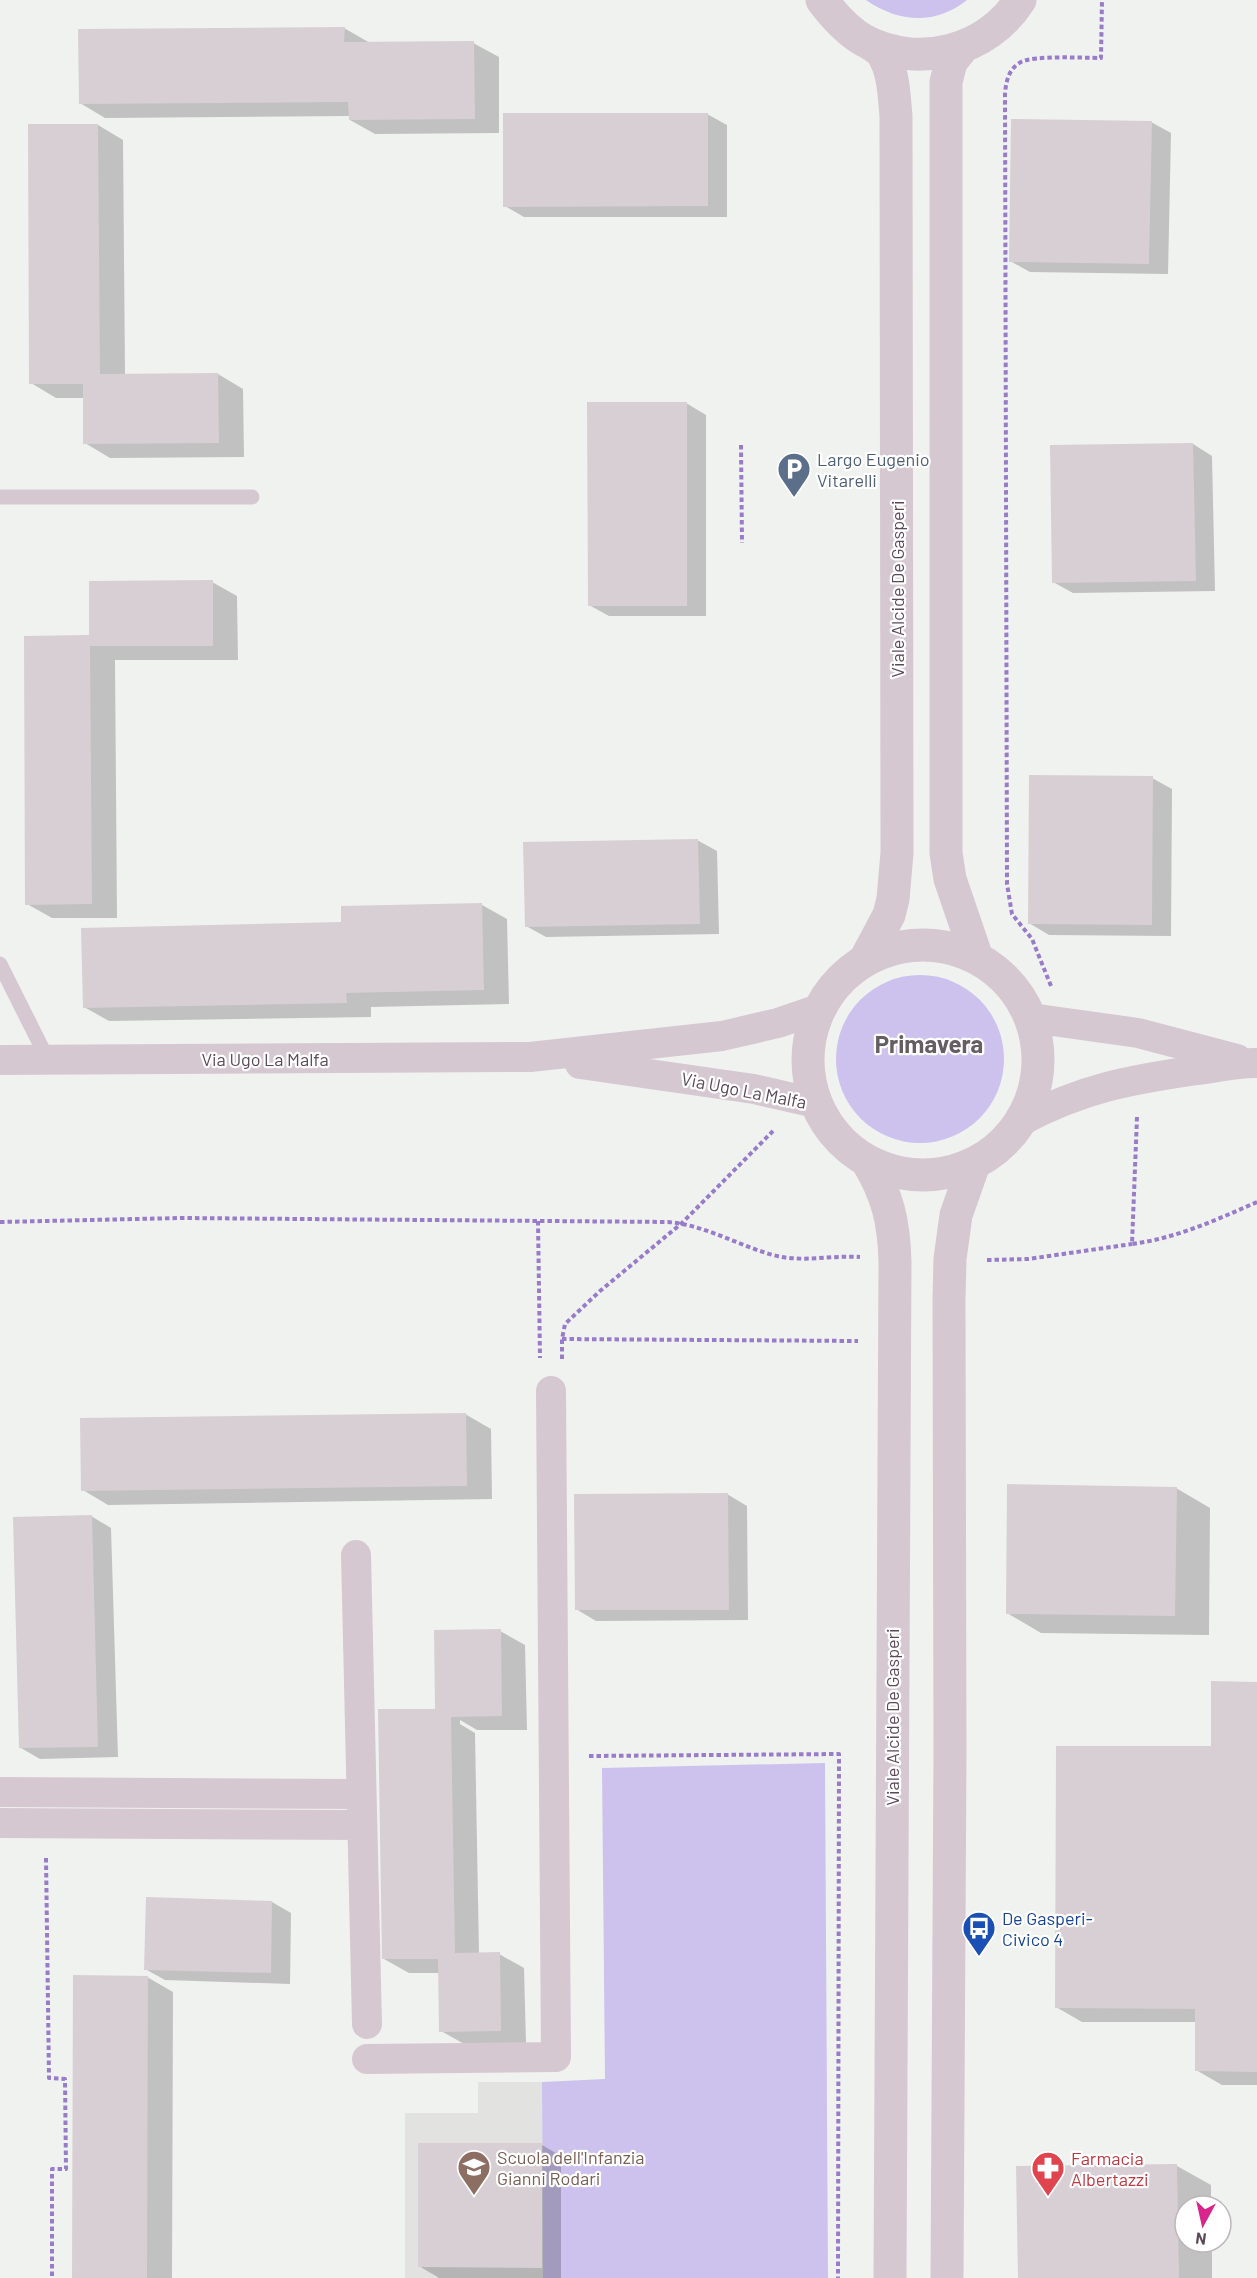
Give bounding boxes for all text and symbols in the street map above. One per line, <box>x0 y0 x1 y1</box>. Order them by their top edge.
place label: Largo Eugenio Vitarelli <box>817 448 930 491</box>
parking icon: Largo Eugenio Vitarelli <box>776 451 812 498</box>
street label: Viale Alcide De Gasperi <box>886 500 908 678</box>
district label: Primavera <box>875 1029 983 1058</box>
street label: Via Ugo La Malfa <box>201 1048 329 1070</box>
street label: Via Ugo La Malfa <box>679 1067 809 1113</box>
street label: Viale Alcide De Gasperi <box>881 1628 903 1806</box>
place label: De Gasperi- Civico 4 <box>1002 1907 1093 1950</box>
bus stop icon: De Gasperi- Civico 4 <box>961 1910 997 1957</box>
place label: Scuola dell'Infanzia Gianni Rodari <box>497 2146 645 2189</box>
place label: Farmacia Albertazzi <box>1071 2147 1149 2190</box>
school or university icon: Scuola dell'Infanzia Gianni Rodari <box>456 2149 492 2196</box>
pharmacy icon: Farmacia Albertazzi <box>1030 2150 1066 2197</box>
north arrow <box>1173 2194 1233 2254</box>
text: N <box>1194 2229 1207 2249</box>

